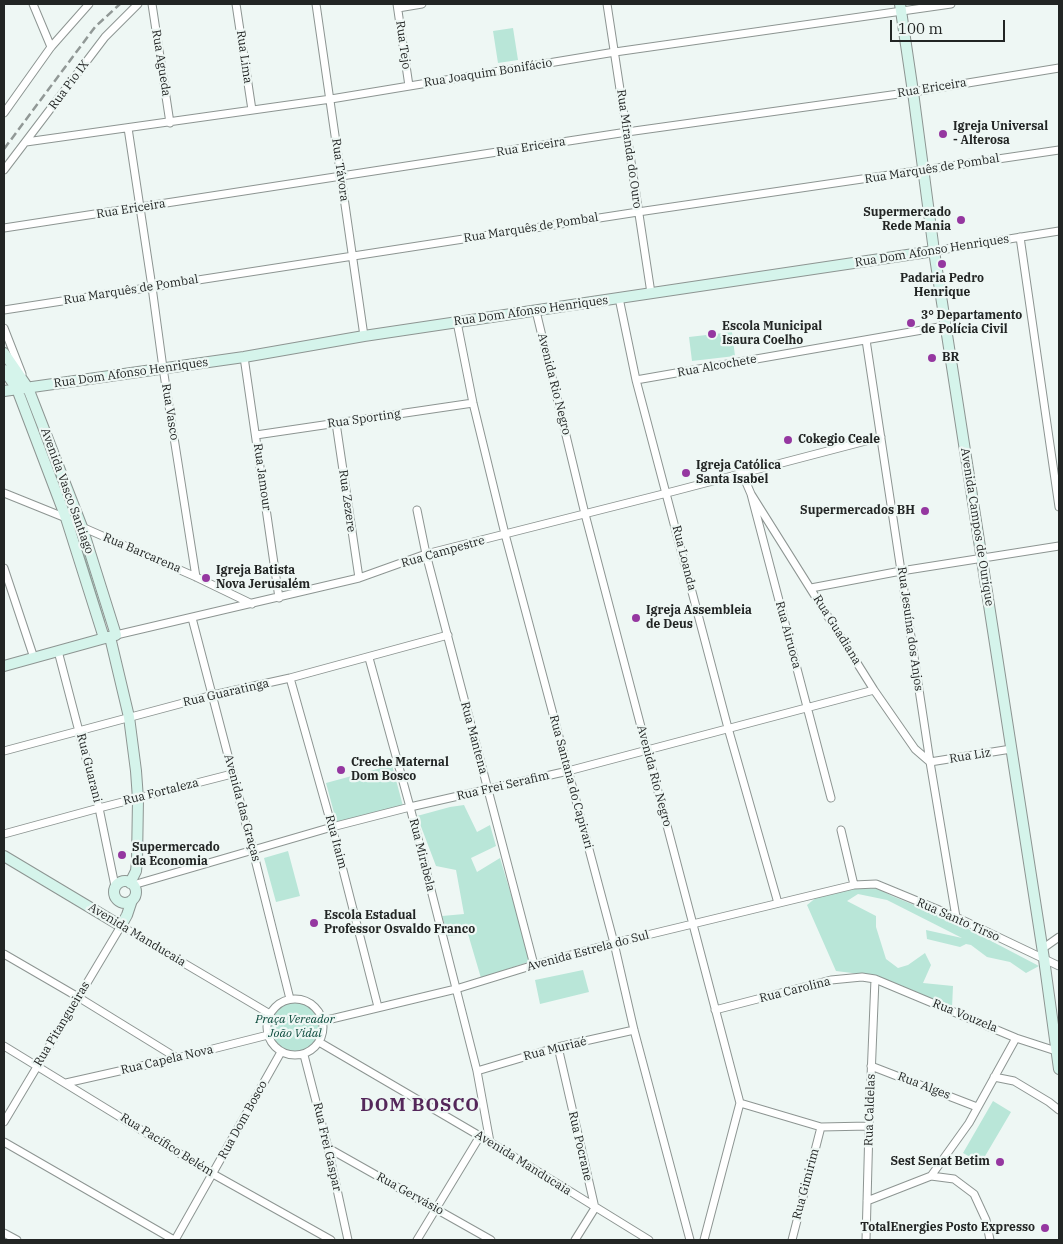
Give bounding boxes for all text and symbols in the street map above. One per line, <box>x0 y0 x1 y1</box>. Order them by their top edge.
scale bar <box>893 10 1008 42</box>
text: 100 m <box>898 19 943 38</box>
street label: Rua Tejo <box>392 20 414 70</box>
street label: Rua Agueda <box>149 29 173 97</box>
street label: Rua Lima <box>233 29 255 85</box>
street label: Rua Joaquim Bonifácio <box>423 56 553 90</box>
street label: Rua Pio IX <box>46 58 92 112</box>
street label: Rua Ericeira <box>896 75 968 101</box>
street label: Rua Miranda do Ouro <box>614 89 644 209</box>
place label: Igreja Universal - Alterosa <box>953 120 1048 148</box>
marker: Igreja Universal - Alterosa <box>937 128 949 140</box>
street label: Rua Ericeira <box>495 134 567 160</box>
street label: Rua Távora <box>328 138 352 202</box>
street label: Rua Marquês de Pombal <box>864 151 1000 187</box>
street label: Rua Ericeira <box>95 196 167 222</box>
place label: Supermercado Rede Mania <box>863 206 951 234</box>
street label: Rua Marquês de Pombal <box>463 210 599 246</box>
marker: Supermercado Rede Mania <box>955 214 967 226</box>
street label: Rua Dom Afonso Henriques <box>854 232 1010 270</box>
marker: Padaria Pedro Henrique <box>936 258 948 270</box>
street label: Rua Marquês de Pombal <box>63 272 199 308</box>
place label: Padaria Pedro Henrique <box>900 272 984 300</box>
street label: Rua Dom Afonso Henriques <box>453 293 609 329</box>
place label: 3° Departamento de Polícia Civil <box>921 309 1022 337</box>
marker: 3° Departamento de Polícia Civil <box>905 317 917 329</box>
place label: Escola Municipal Isaura Coelho <box>722 320 822 348</box>
marker: Escola Municipal Isaura Coelho <box>706 328 718 340</box>
street label: Avenida Rio Negro <box>534 332 574 436</box>
place label: BR <box>942 351 959 365</box>
street label: Rua Alcochete <box>676 352 758 380</box>
marker: BR <box>926 352 938 364</box>
street label: Rua Dom Afonso Henriques <box>53 355 209 391</box>
street label: Rua Vasco <box>158 383 182 441</box>
street label: Rua Sporting <box>327 407 401 431</box>
street label: Avenida Vasco Santiago <box>37 426 97 556</box>
place label: Cokegio Ceale <box>798 433 880 447</box>
marker: Cokegio Ceale <box>782 434 794 446</box>
street label: Rua Jamour <box>250 442 274 512</box>
street label: Avenida Campos de Ourique <box>957 447 997 607</box>
place label: Igreja Católica Santa Isabel <box>696 459 781 487</box>
marker: Igreja Católica Santa Isabel <box>680 467 692 479</box>
street label: Rua Zezere <box>335 469 359 533</box>
place label: Supermercados BH <box>800 504 915 518</box>
marker: Supermercados BH <box>919 505 931 517</box>
street label: Rua Loanda <box>669 524 699 592</box>
street label: Rua Barcarena <box>101 530 183 576</box>
street label: Rua Campestre <box>400 533 486 571</box>
place label: Igreja Batista Nova Jerusalém <box>216 564 310 592</box>
street label: Rua Jesuína dos Anjos <box>894 566 926 692</box>
marker: Igreja Batista Nova Jerusalém <box>200 572 212 584</box>
street label: Rua Guadiana <box>810 593 864 667</box>
street label: Rua Airuoca <box>772 600 804 670</box>
place label: Igreja Assembleia de Deus <box>646 604 752 632</box>
marker: Igreja Assembleia de Deus <box>630 612 642 624</box>
street label: Rua Guaratinga <box>182 676 270 710</box>
street label: Rua Mantena <box>457 700 491 776</box>
street label: Rua Santana do Capivari <box>546 714 596 850</box>
street label: Avenida Rio Negro <box>634 724 674 828</box>
street label: Rua Guarani <box>73 732 105 804</box>
street label: Rua Liz <box>948 746 992 766</box>
street label: Avenida das Graças <box>221 753 263 863</box>
place label: Creche Maternal Dom Bosco <box>351 756 449 784</box>
marker: Creche Maternal Dom Bosco <box>335 764 347 776</box>
street label: Rua Frei Serafim <box>455 768 551 804</box>
street label: Rua Fortaleza <box>122 776 200 808</box>
street label: Rua Itaim <box>322 814 350 870</box>
street label: Rua Mirabela <box>406 817 438 893</box>
place label: Supermercado da Economia <box>132 841 220 869</box>
marker: Supermercado da Economia <box>116 849 128 861</box>
street label: Rua Santo Tirso <box>914 895 1002 945</box>
street label: Avenida Manducaia <box>86 900 188 970</box>
place label: Escola Estadual Professor Osvaldo Franco <box>324 909 475 937</box>
marker: Escola Estadual Professor Osvaldo Franco <box>308 917 320 929</box>
street label: Avenida Estrela do Sul <box>525 928 651 974</box>
street label: Rua Carolina <box>758 974 832 1006</box>
street label: Rua Pitangueiras <box>31 979 93 1069</box>
street label: Rua Vouzela <box>930 996 1000 1036</box>
park label: Praça Vereador João Vidal <box>255 1013 335 1041</box>
street label: Rua Muriaé <box>522 1034 588 1064</box>
street label: Rua Capela Nova <box>119 1042 215 1078</box>
street label: Rua Alges <box>896 1069 952 1103</box>
street label: Rua Caldelas <box>862 1074 878 1146</box>
street label: Rua Dom Bosco <box>215 1078 271 1162</box>
district label: DOM BOSCO <box>359 1095 481 1117</box>
street label: Rua Frei Gaspar <box>310 1101 344 1193</box>
street label: Rua Pacífico Belém <box>117 1110 217 1180</box>
street label: Rua Pocrane <box>565 1110 595 1182</box>
street label: Avenida Manducaia <box>472 1127 574 1199</box>
street label: Rua Gimirim <box>790 1147 822 1221</box>
place label: Sest Senat Betim <box>890 1155 990 1169</box>
marker: Sest Senat Betim <box>994 1156 1006 1168</box>
street label: Rua Gervásio <box>374 1170 446 1218</box>
place label: TotalEnergies Posto Expresso <box>860 1221 1035 1235</box>
marker: TotalEnergies Posto Expresso <box>1039 1222 1051 1234</box>

